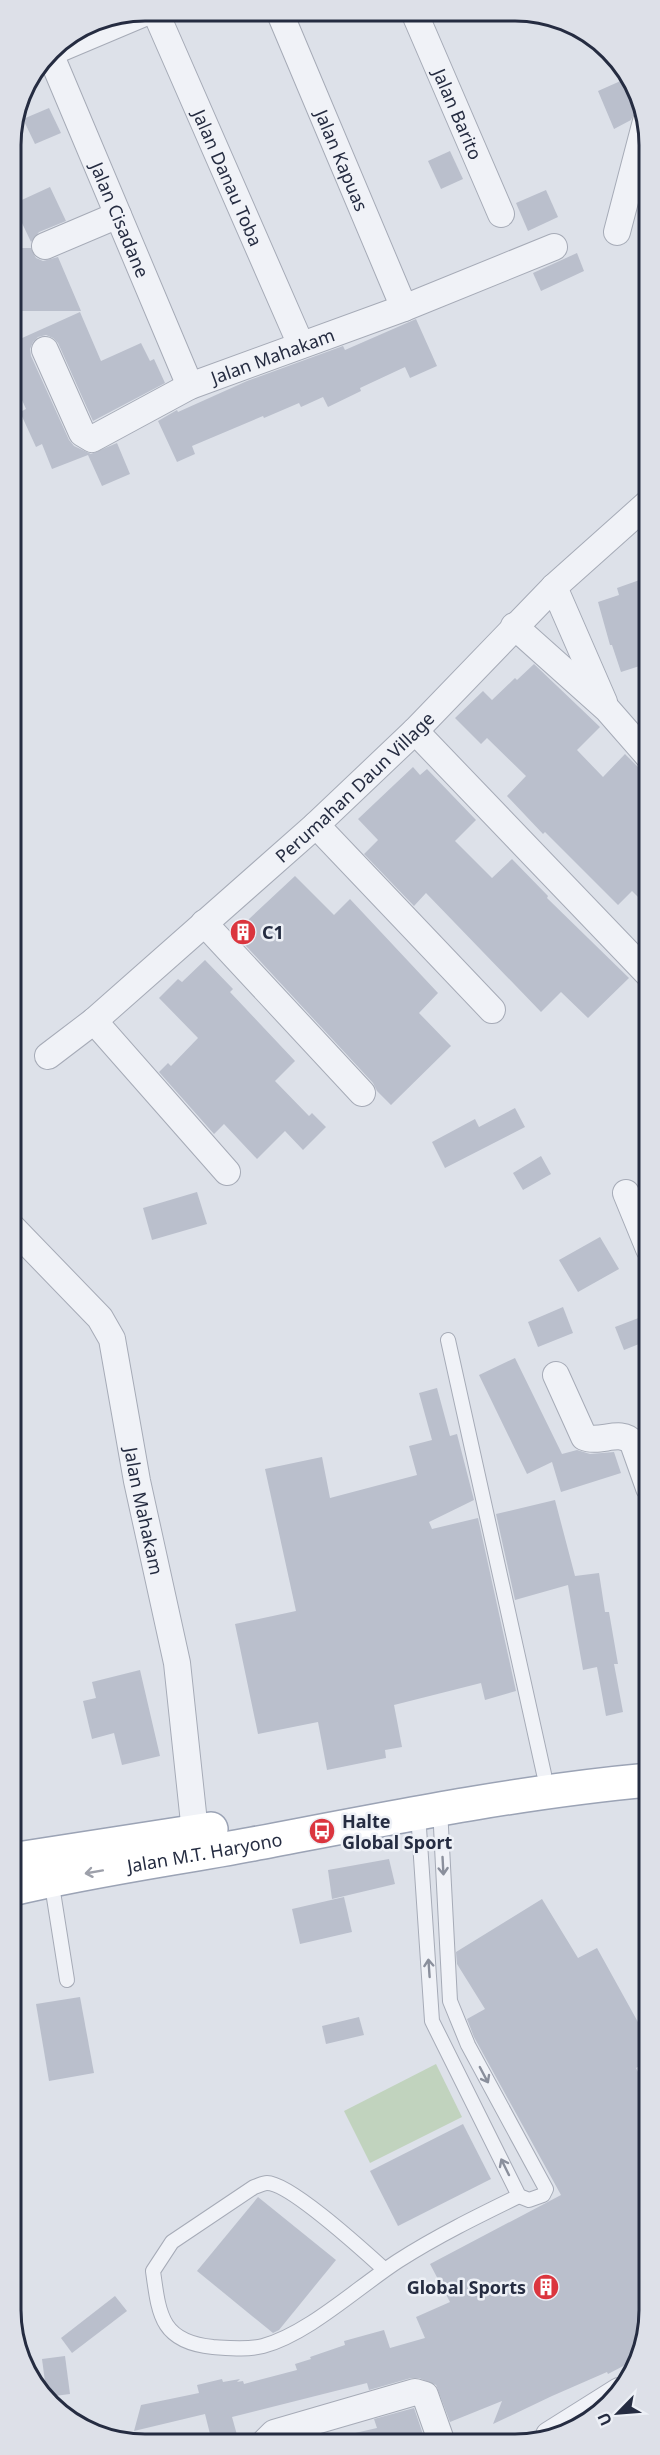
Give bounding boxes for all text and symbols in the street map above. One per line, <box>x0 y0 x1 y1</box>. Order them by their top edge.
street label: Jalan Barito <box>427 63 488 163</box>
street label: Jalan Danau Toba <box>187 104 268 250</box>
street label: Jalan Kapuas <box>309 104 374 215</box>
street label: Jalan Cisadane <box>84 157 155 281</box>
street label: Jalan Mahakam <box>206 322 338 390</box>
street label: Perumahan Daun Village <box>270 706 439 868</box>
building icon: C1 <box>228 917 258 947</box>
place label: C1 <box>262 920 284 944</box>
street label: Jalan Mahakam <box>119 1443 169 1577</box>
place label: Halte Global Sport <box>342 1809 452 1854</box>
bus stop icon: Halte Global Sport <box>307 1816 337 1846</box>
street label: Jalan M.T. Haryono <box>123 1827 284 1878</box>
one-way arrow <box>438 1856 449 1876</box>
one-way arrow <box>85 1867 105 1878</box>
one-way arrow <box>424 1959 435 1979</box>
one-way arrow <box>479 2065 490 2083</box>
one-way arrow <box>499 2159 510 2177</box>
building icon: Global Sports <box>531 2272 561 2302</box>
place label: Global Sports <box>407 2275 526 2299</box>
north arrow <box>588 2383 648 2443</box>
text: U <box>592 2409 617 2429</box>

